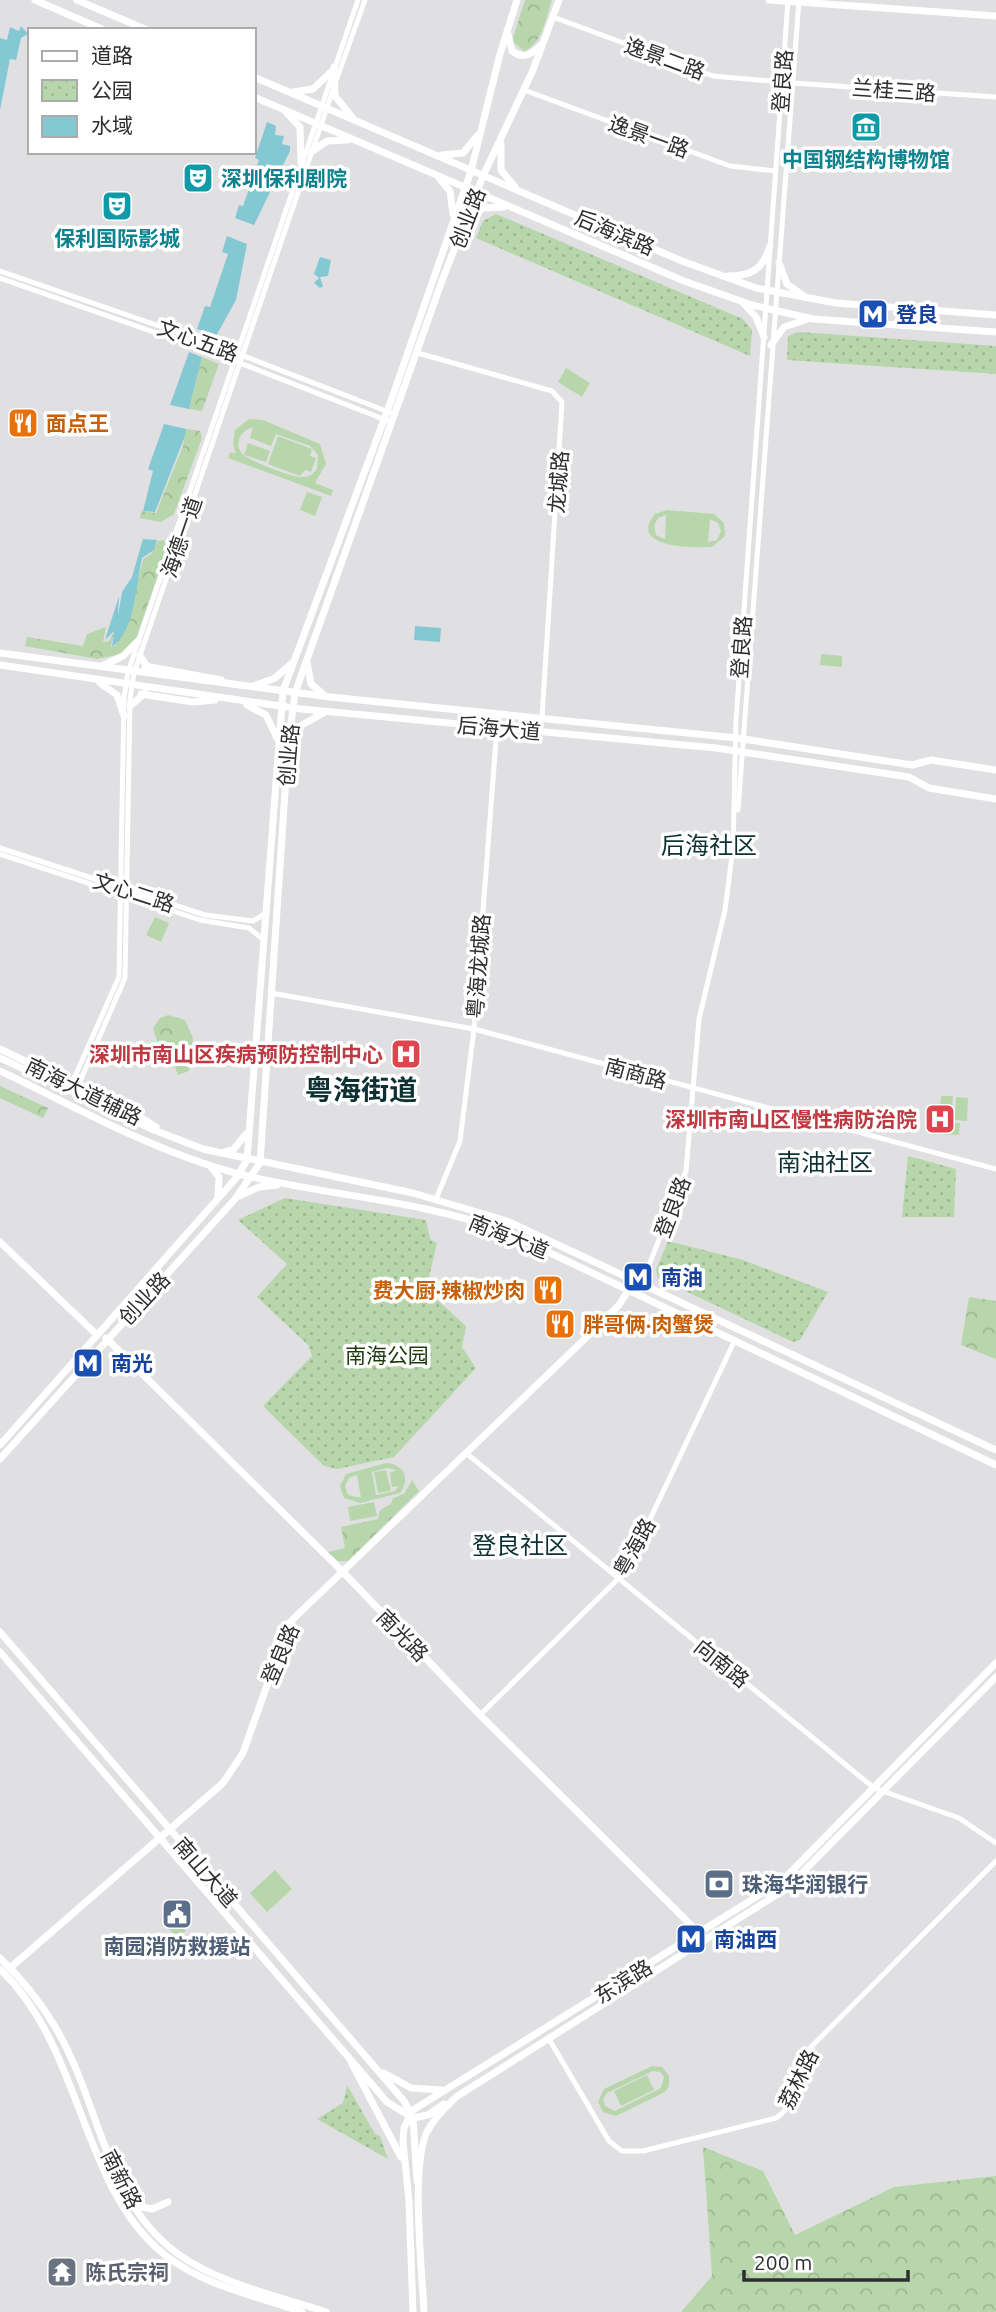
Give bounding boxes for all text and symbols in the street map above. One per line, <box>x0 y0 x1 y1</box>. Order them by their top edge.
legend <box>28 28 256 154</box>
street label: 逸景二路 <box>621 32 709 84</box>
text: 道路 <box>91 43 133 67</box>
street label: 登良路 <box>768 49 796 113</box>
street label: 兰桂三路 <box>851 75 937 105</box>
text: 公园 <box>91 78 133 102</box>
street label: 逸景一路 <box>605 110 693 162</box>
museum icon: 中国钢结构博物馆 <box>849 110 883 144</box>
text: 水域 <box>91 113 133 137</box>
place label: 中国钢结构博物馆 <box>782 147 950 171</box>
theatre icon: 深圳保利剧院 <box>181 161 215 195</box>
place label: 深圳保利剧院 <box>221 166 347 190</box>
street label: 创业路 <box>445 184 489 252</box>
theatre icon: 保利国际影城 <box>100 189 134 223</box>
street label: 后海滨路 <box>572 205 658 259</box>
place label: 保利国际影城 <box>54 226 180 250</box>
metro station icon: 登良 <box>856 297 890 331</box>
place label: 登良 <box>896 302 938 326</box>
street label: 文心五路 <box>154 314 242 366</box>
restaurant icon: 面点王 <box>6 406 40 440</box>
place label: 面点王 <box>46 411 109 435</box>
street label: 龙城路 <box>544 450 572 514</box>
street label: 海德一道 <box>156 493 206 581</box>
street label: 登良路 <box>727 615 755 679</box>
street label: 后海大道 <box>456 712 542 744</box>
street label: 创业路 <box>273 723 303 787</box>
district label: 后海社区 <box>661 832 757 859</box>
street label: 文心二路 <box>90 868 178 916</box>
street label: 粤海龙城路 <box>462 913 494 1019</box>
hospital icon: 深圳市南山区疾病预防控制中心 <box>389 1037 423 1071</box>
place label: 深圳市南山区疾病预防控制中心 <box>89 1042 383 1066</box>
street label: 南海大道辅路 <box>22 1053 146 1129</box>
street label: 南商路 <box>602 1053 670 1093</box>
district label: 粤海街道 <box>305 1074 417 1105</box>
hospital icon: 深圳市南山区慢性病防治院 <box>923 1102 957 1136</box>
place label: 深圳市南山区慢性病防治院 <box>665 1107 917 1131</box>
district label: 南油社区 <box>777 1149 873 1176</box>
street label: 登良路 <box>650 1173 694 1241</box>
street label: 南海大道 <box>466 1209 552 1263</box>
metro station icon: 南油 <box>621 1260 655 1294</box>
place label: 南油 <box>661 1265 703 1289</box>
street label: 创业路 <box>114 1267 174 1329</box>
restaurant icon: 费大厨·辣椒炒肉 <box>531 1273 565 1307</box>
place label: 费大厨·辣椒炒肉 <box>373 1278 525 1302</box>
restaurant icon: 胖哥俩·肉蟹煲 <box>543 1307 577 1341</box>
place label: 胖哥俩·肉蟹煲 <box>583 1312 714 1336</box>
park label: 南海公园 <box>345 1343 429 1367</box>
metro station icon: 南光 <box>71 1346 105 1380</box>
place label: 南光 <box>111 1351 153 1375</box>
street label: 粤海路 <box>608 1514 660 1580</box>
district label: 登良社区 <box>472 1532 568 1559</box>
street label: 南光路 <box>372 1604 434 1666</box>
street label: 登良路 <box>257 1620 303 1688</box>
street label: 向南路 <box>690 1634 754 1692</box>
street label: 南山大道 <box>169 1832 243 1912</box>
bank icon: 珠海华润银行 <box>702 1867 736 1901</box>
place label: 珠海华润银行 <box>742 1872 868 1896</box>
public building icon: 南园消防救援站 <box>160 1897 194 1931</box>
metro station icon: 南油西 <box>674 1922 708 1956</box>
place label: 南油西 <box>714 1927 777 1951</box>
place label: 南园消防救援站 <box>104 1934 251 1958</box>
street label: 东滨路 <box>590 1954 656 2008</box>
street label: 荔林路 <box>773 2045 823 2113</box>
street label: 南新路 <box>97 2145 147 2213</box>
scale bar <box>744 2238 908 2282</box>
text: 200 m <box>754 2250 812 2274</box>
temple icon: 陈氏宗祠 <box>45 2255 79 2289</box>
place label: 陈氏宗祠 <box>85 2260 169 2284</box>

